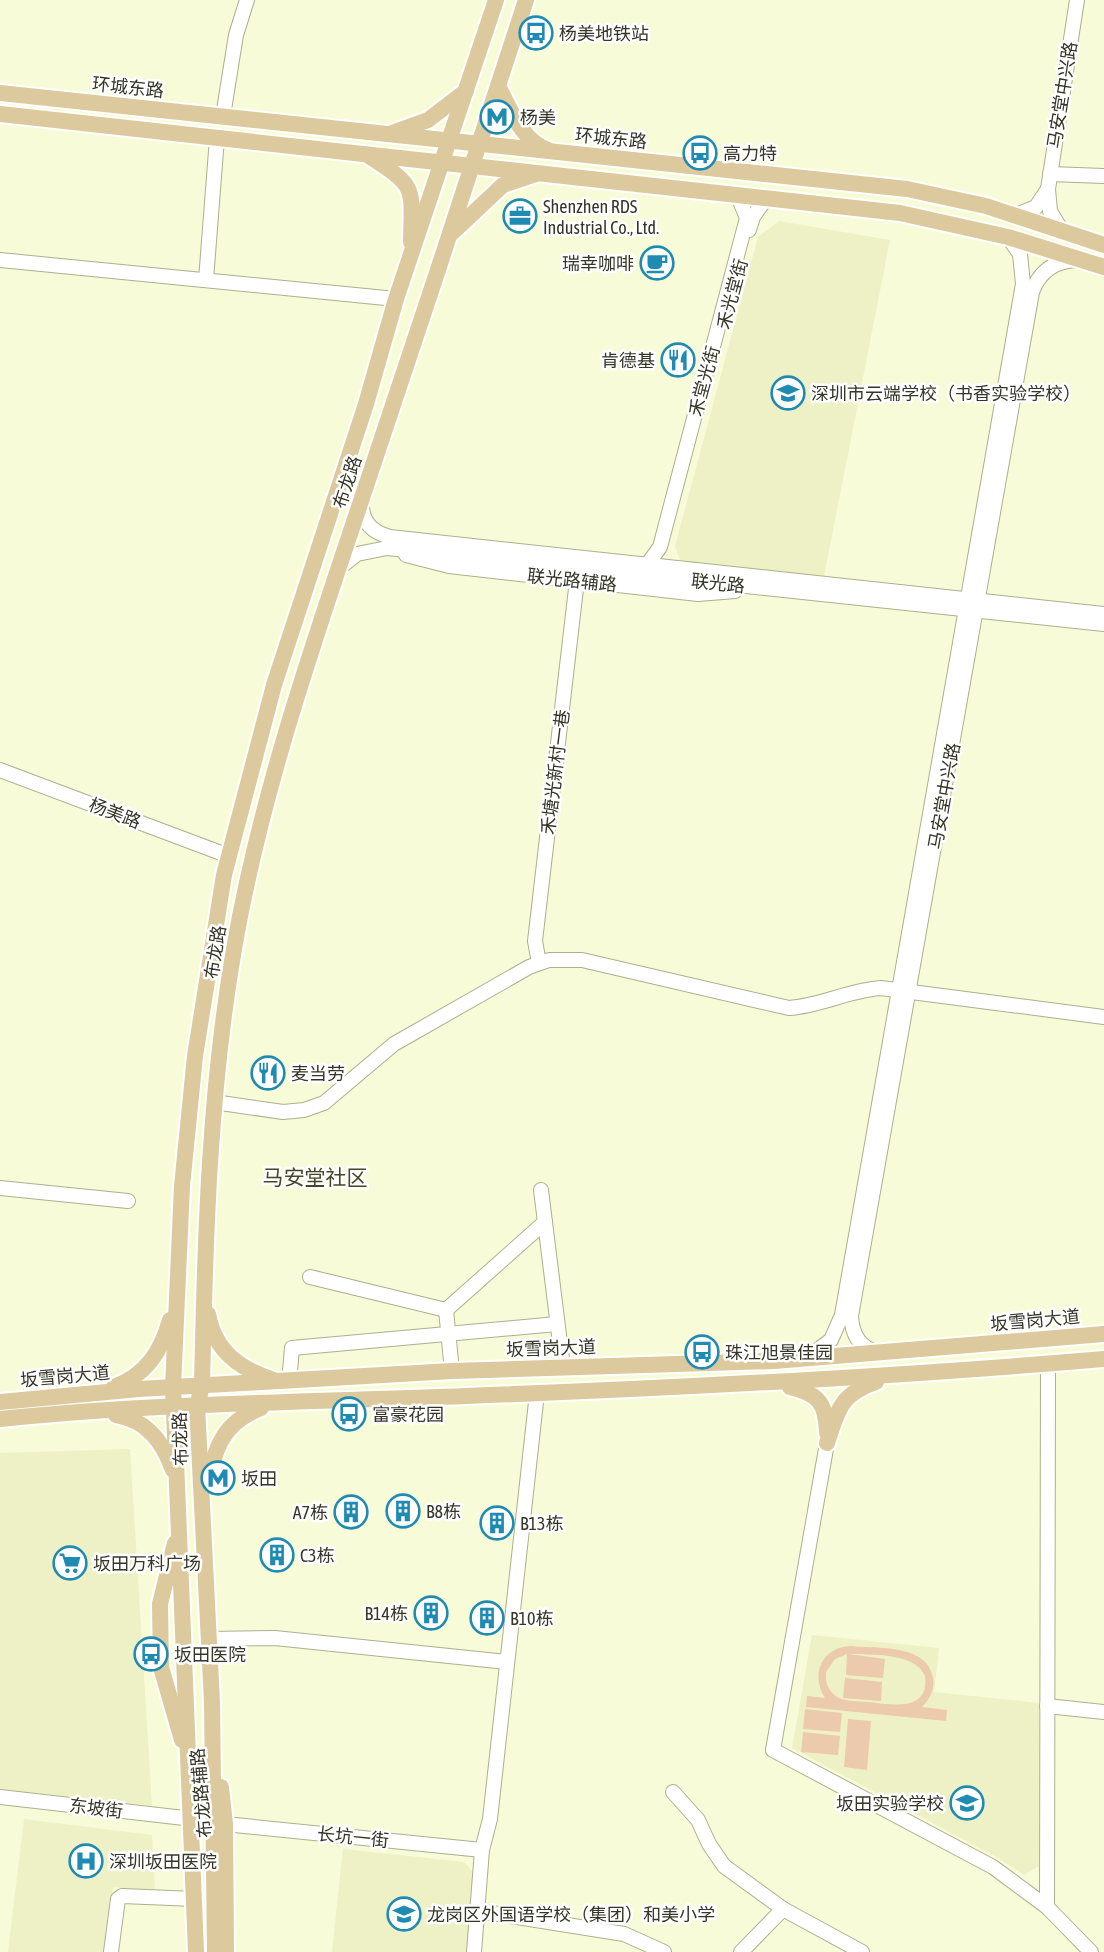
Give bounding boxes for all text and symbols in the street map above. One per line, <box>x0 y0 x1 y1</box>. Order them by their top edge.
bus stop icon: 杨美地铁站 <box>518 15 554 51</box>
place label: 杨美地铁站 <box>559 23 649 44</box>
street label: 马安堂中兴路 <box>1043 40 1081 150</box>
street label: 环城东路 <box>91 73 165 101</box>
metro station icon: 杨美 <box>479 99 515 135</box>
place label: 杨美 <box>520 107 556 128</box>
street label: 环城东路 <box>574 124 648 152</box>
bus stop icon: 高力特 <box>682 135 718 171</box>
place label: 高力特 <box>723 143 777 164</box>
place label: Shenzhen RDS Industrial Co., Ltd. <box>543 196 659 238</box>
office icon: Shenzhen RDS Industrial Co., Ltd. <box>502 198 538 234</box>
cafe icon: 瑞幸咖啡 <box>639 245 675 281</box>
place label: 瑞幸咖啡 <box>562 253 634 274</box>
street label: 禾光堂街 <box>713 257 751 331</box>
restaurant icon: 肯德基 <box>660 342 696 378</box>
street label: 禾堂光街 <box>685 344 723 418</box>
place label: 肯德基 <box>601 350 655 371</box>
school or university icon: 深圳市云端学校（书香实验学校） <box>770 375 806 411</box>
place label: 深圳市云端学校（书香实验学校） <box>811 383 1081 404</box>
street label: 布龙路 <box>329 453 365 511</box>
street label: 联光路辅路 <box>526 565 618 595</box>
street label: 联光路 <box>690 570 746 596</box>
street label: 禾塘光新村一巷 <box>537 708 573 836</box>
street label: 马安堂中兴路 <box>924 741 964 851</box>
street label: 杨美路 <box>86 794 144 832</box>
street label: 布龙路 <box>200 924 230 980</box>
restaurant icon: 麦当劳 <box>250 1055 286 1091</box>
place label: 麦当劳 <box>291 1063 345 1084</box>
district label: 马安堂社区 <box>263 1165 368 1189</box>
street label: 坂雪岗大道 <box>989 1306 1081 1334</box>
bus stop icon: 珠江旭景佳园 <box>684 1334 720 1370</box>
street label: 坂雪岗大道 <box>506 1336 596 1360</box>
place label: 珠江旭景佳园 <box>725 1342 833 1363</box>
street label: 坂雪岗大道 <box>19 1362 111 1390</box>
bus stop icon: 富豪花园 <box>331 1396 367 1432</box>
place label: 富豪花园 <box>372 1404 444 1425</box>
street label: 布龙路 <box>169 1412 191 1466</box>
metro station icon: 坂田 <box>200 1460 236 1496</box>
place label: 坂田 <box>241 1468 277 1489</box>
building icon: B8栋 <box>385 1493 421 1529</box>
building icon: A7栋 <box>333 1494 369 1530</box>
place label: B8栋 <box>426 1501 461 1522</box>
place label: A7栋 <box>293 1502 328 1523</box>
building icon: B13栋 <box>479 1505 515 1541</box>
place label: B13栋 <box>520 1513 563 1534</box>
building icon: C3栋 <box>259 1537 295 1573</box>
supermarket icon: 坂田万科广场 <box>52 1545 88 1581</box>
place label: C3栋 <box>300 1545 335 1566</box>
place label: 坂田万科广场 <box>93 1553 201 1574</box>
building icon: B14栋 <box>413 1595 449 1631</box>
building icon: B10栋 <box>469 1600 505 1636</box>
place label: B14栋 <box>365 1603 408 1624</box>
place label: B10栋 <box>510 1608 553 1629</box>
bus stop icon: 坂田医院 <box>133 1636 169 1672</box>
place label: 坂田医院 <box>174 1644 246 1665</box>
street label: 布龙路辅路 <box>187 1747 215 1839</box>
school or university icon: 坂田实验学校 <box>949 1785 985 1821</box>
place label: 坂田实验学校 <box>836 1793 944 1814</box>
street label: 东坡街 <box>68 1794 124 1822</box>
street label: 长坑一街 <box>316 1823 390 1851</box>
hospital icon: 深圳坂田医院 <box>68 1843 104 1879</box>
place label: 深圳坂田医院 <box>109 1851 217 1872</box>
school or university icon: 龙岗区外国语学校（集团）和美小学 <box>386 1896 422 1932</box>
place label: 龙岗区外国语学校（集团）和美小学 <box>427 1904 715 1925</box>

